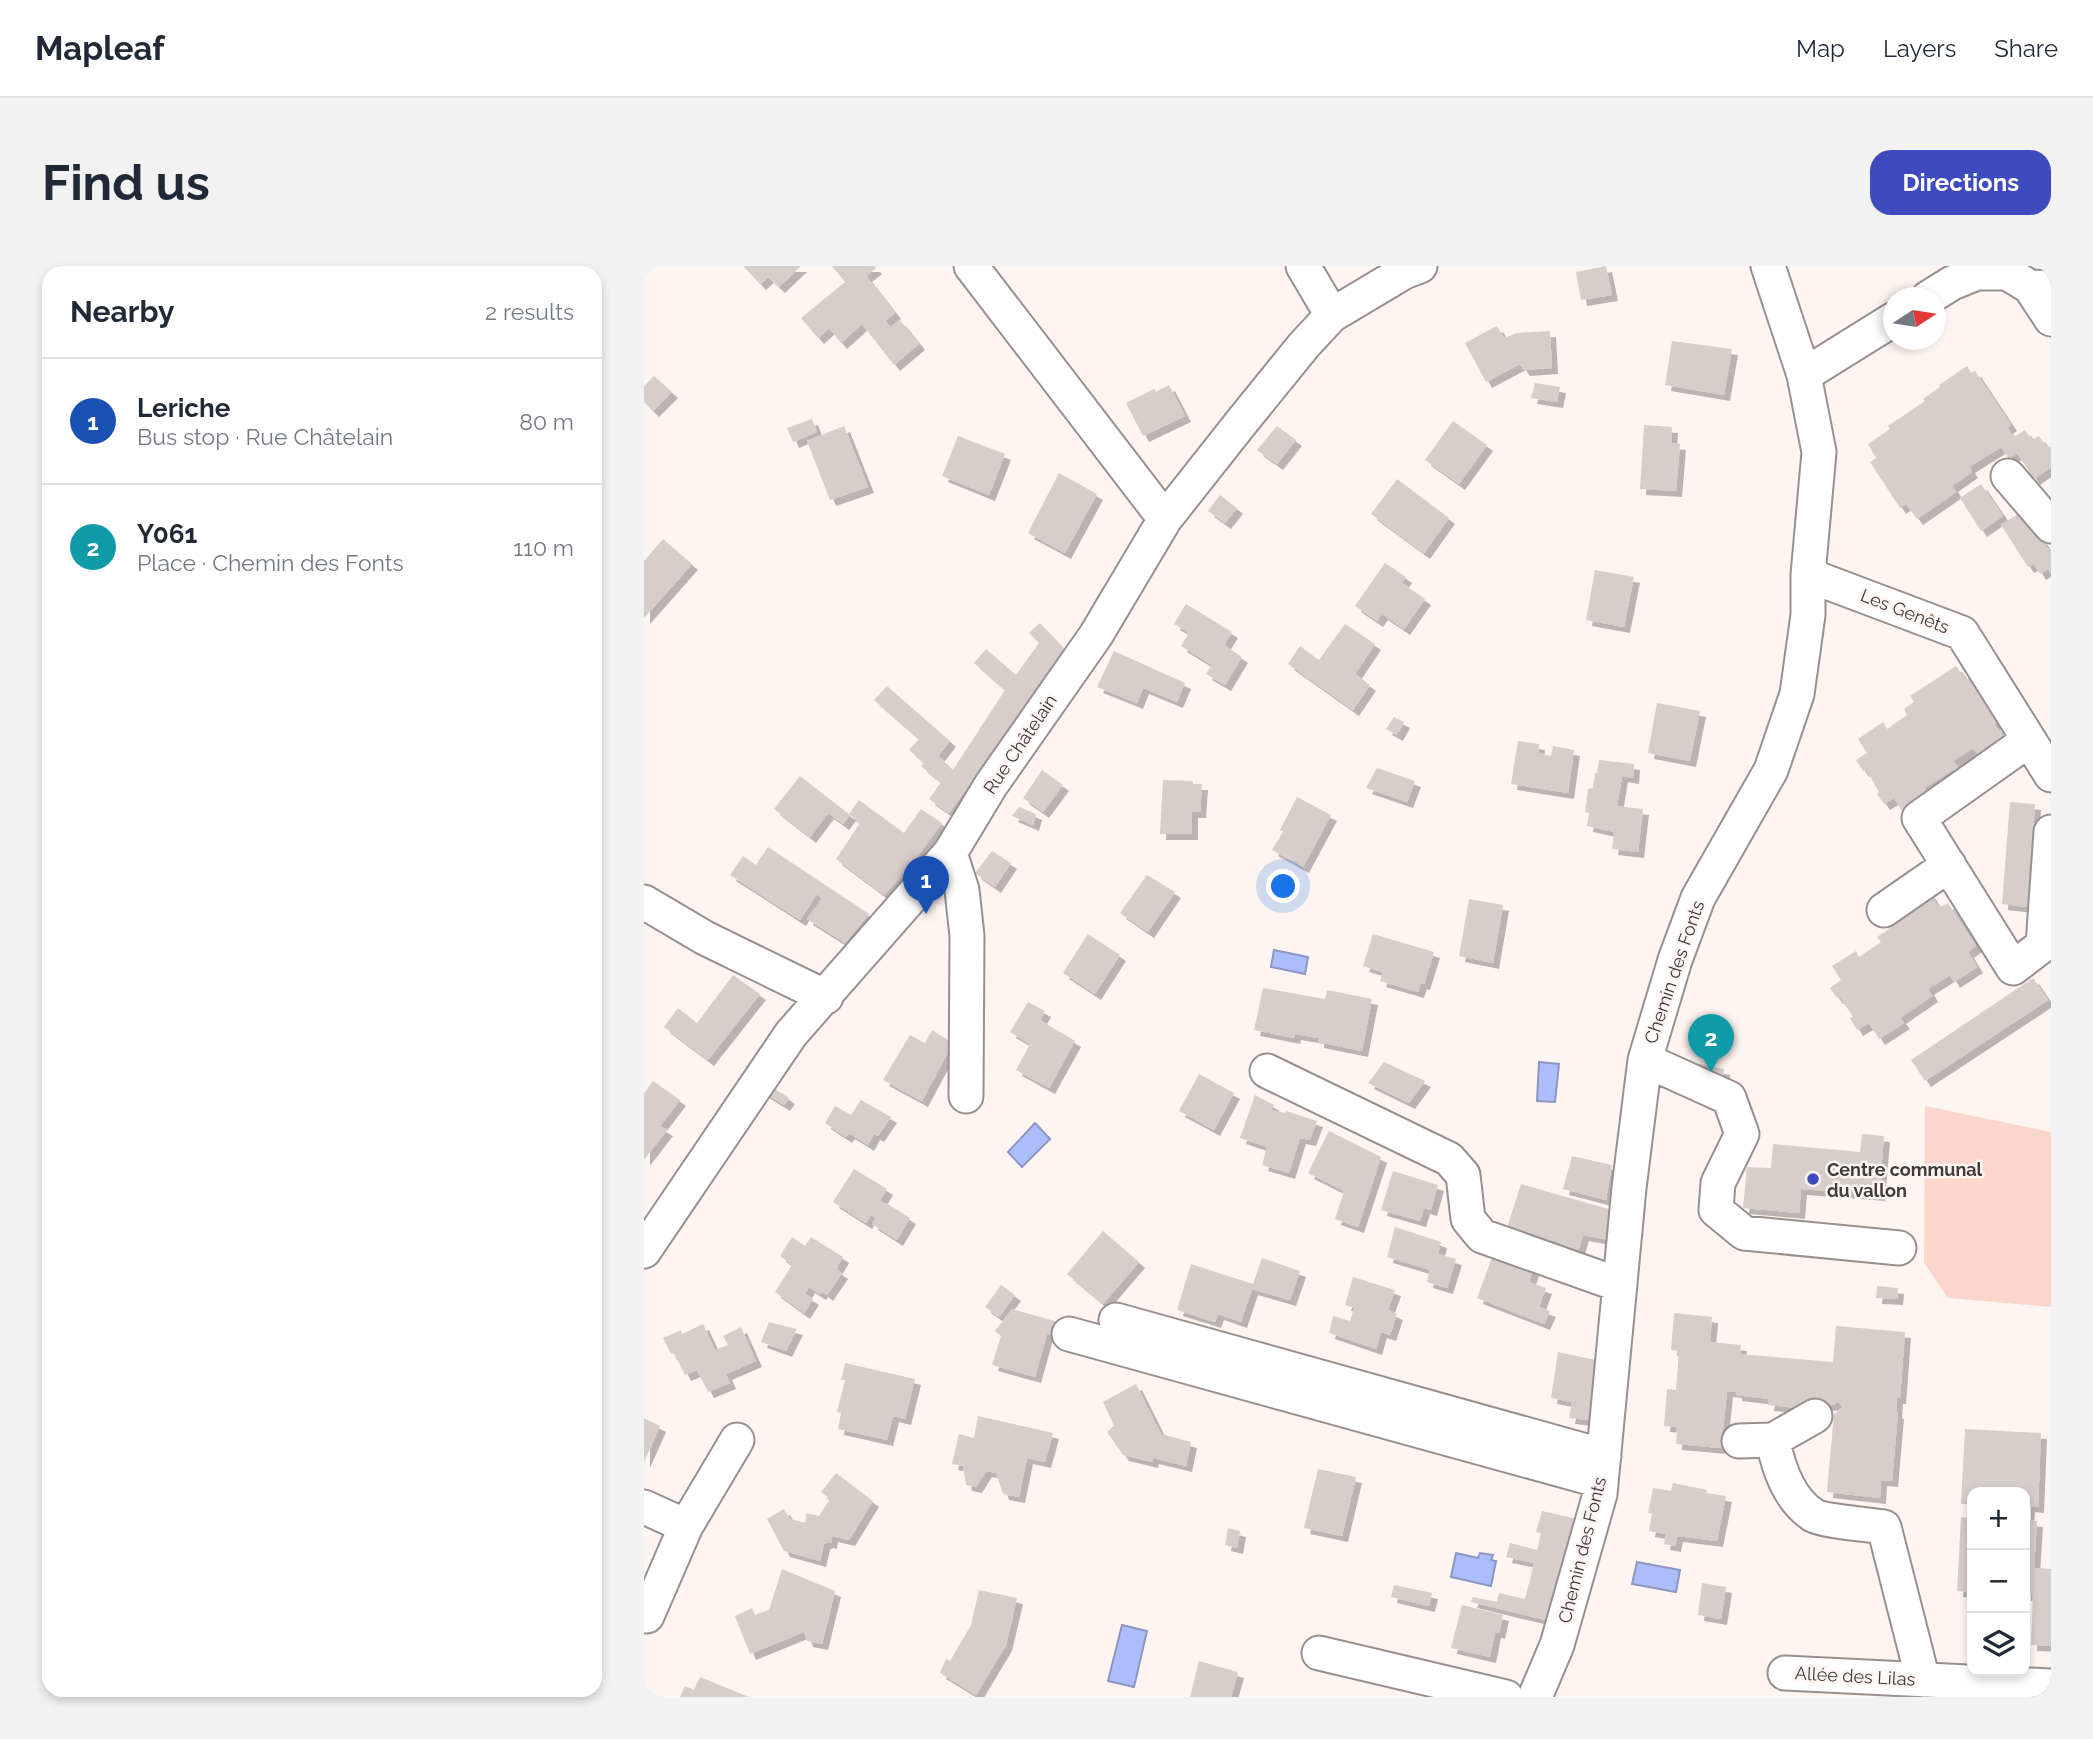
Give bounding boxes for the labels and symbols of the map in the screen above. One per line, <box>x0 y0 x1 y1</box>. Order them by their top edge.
north arrow <box>1883 287 1946 350</box>
street label: Les Genêts <box>1858 584 1953 638</box>
street label: Rue Châtelain <box>979 690 1061 798</box>
pin: 1 <box>903 856 949 914</box>
your location <box>1266 869 1300 903</box>
street label: Chemin des Fonts <box>1640 897 1708 1046</box>
pin: 2 <box>1688 1014 1734 1072</box>
place label: Centre communal du vallon <box>1827 1159 1983 1201</box>
marker: Centre communal du vallon <box>1805 1171 1821 1187</box>
street label: Chemin des Fonts <box>1554 1474 1610 1625</box>
street label: Allée des Lilas <box>1794 1662 1916 1690</box>

